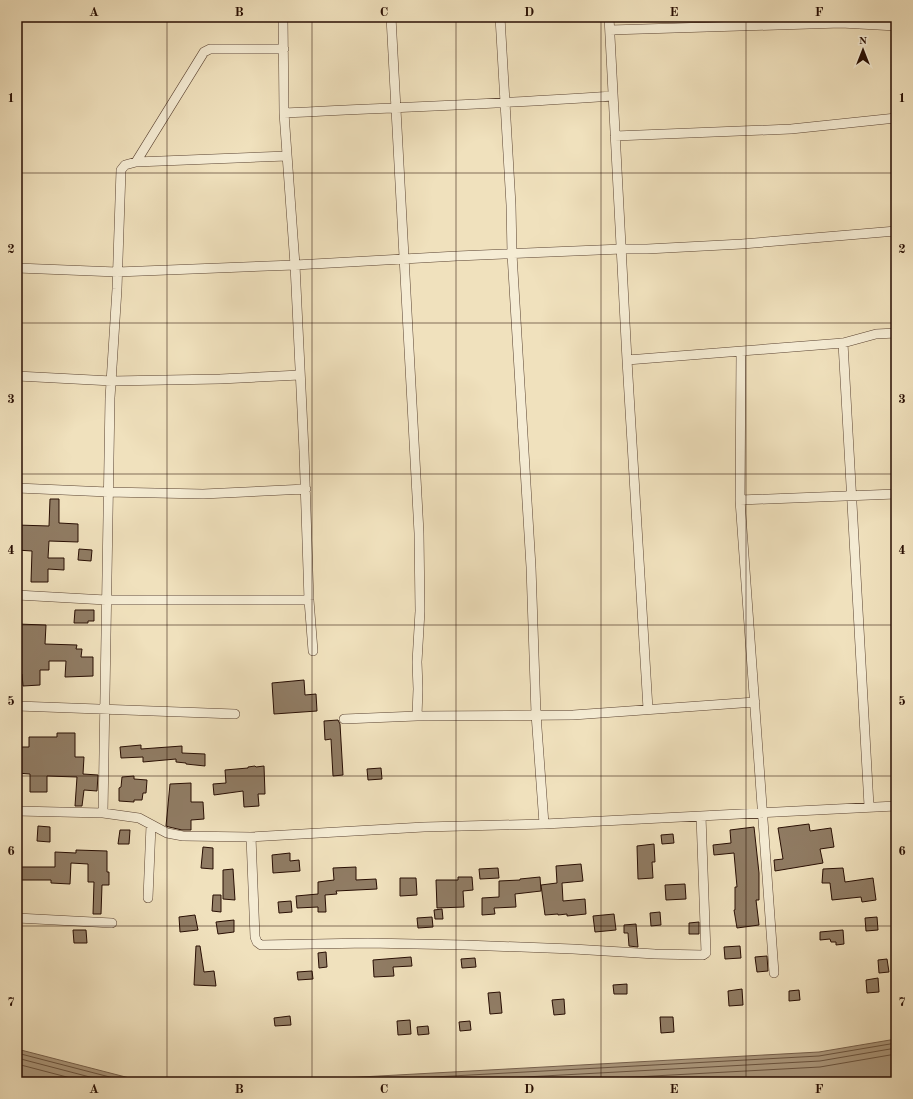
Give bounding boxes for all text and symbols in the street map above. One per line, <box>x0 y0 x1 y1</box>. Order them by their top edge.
text: A <box>89 6 99 19</box>
text: B <box>234 6 244 19</box>
text: C <box>380 6 388 19</box>
text: D <box>524 6 534 19</box>
text: E <box>670 6 679 19</box>
text: F <box>815 6 824 19</box>
north arrow <box>843 30 883 70</box>
text: N <box>859 36 868 47</box>
text: 1 <box>7 92 15 105</box>
text: 1 <box>898 92 906 105</box>
text: 2 <box>7 243 15 256</box>
text: 2 <box>898 243 906 256</box>
text: 3 <box>7 393 15 406</box>
text: 3 <box>898 393 906 406</box>
text: 4 <box>7 544 15 557</box>
text: 4 <box>898 544 906 557</box>
text: 5 <box>7 695 15 708</box>
text: 5 <box>898 695 906 708</box>
text: 6 <box>7 845 15 858</box>
text: 6 <box>898 845 906 858</box>
text: 7 <box>7 996 15 1009</box>
text: 7 <box>898 996 906 1009</box>
text: A <box>89 1083 99 1096</box>
text: B <box>234 1083 244 1096</box>
text: C <box>380 1083 388 1096</box>
text: D <box>524 1083 534 1096</box>
text: E <box>670 1083 679 1096</box>
text: F <box>815 1083 824 1096</box>

